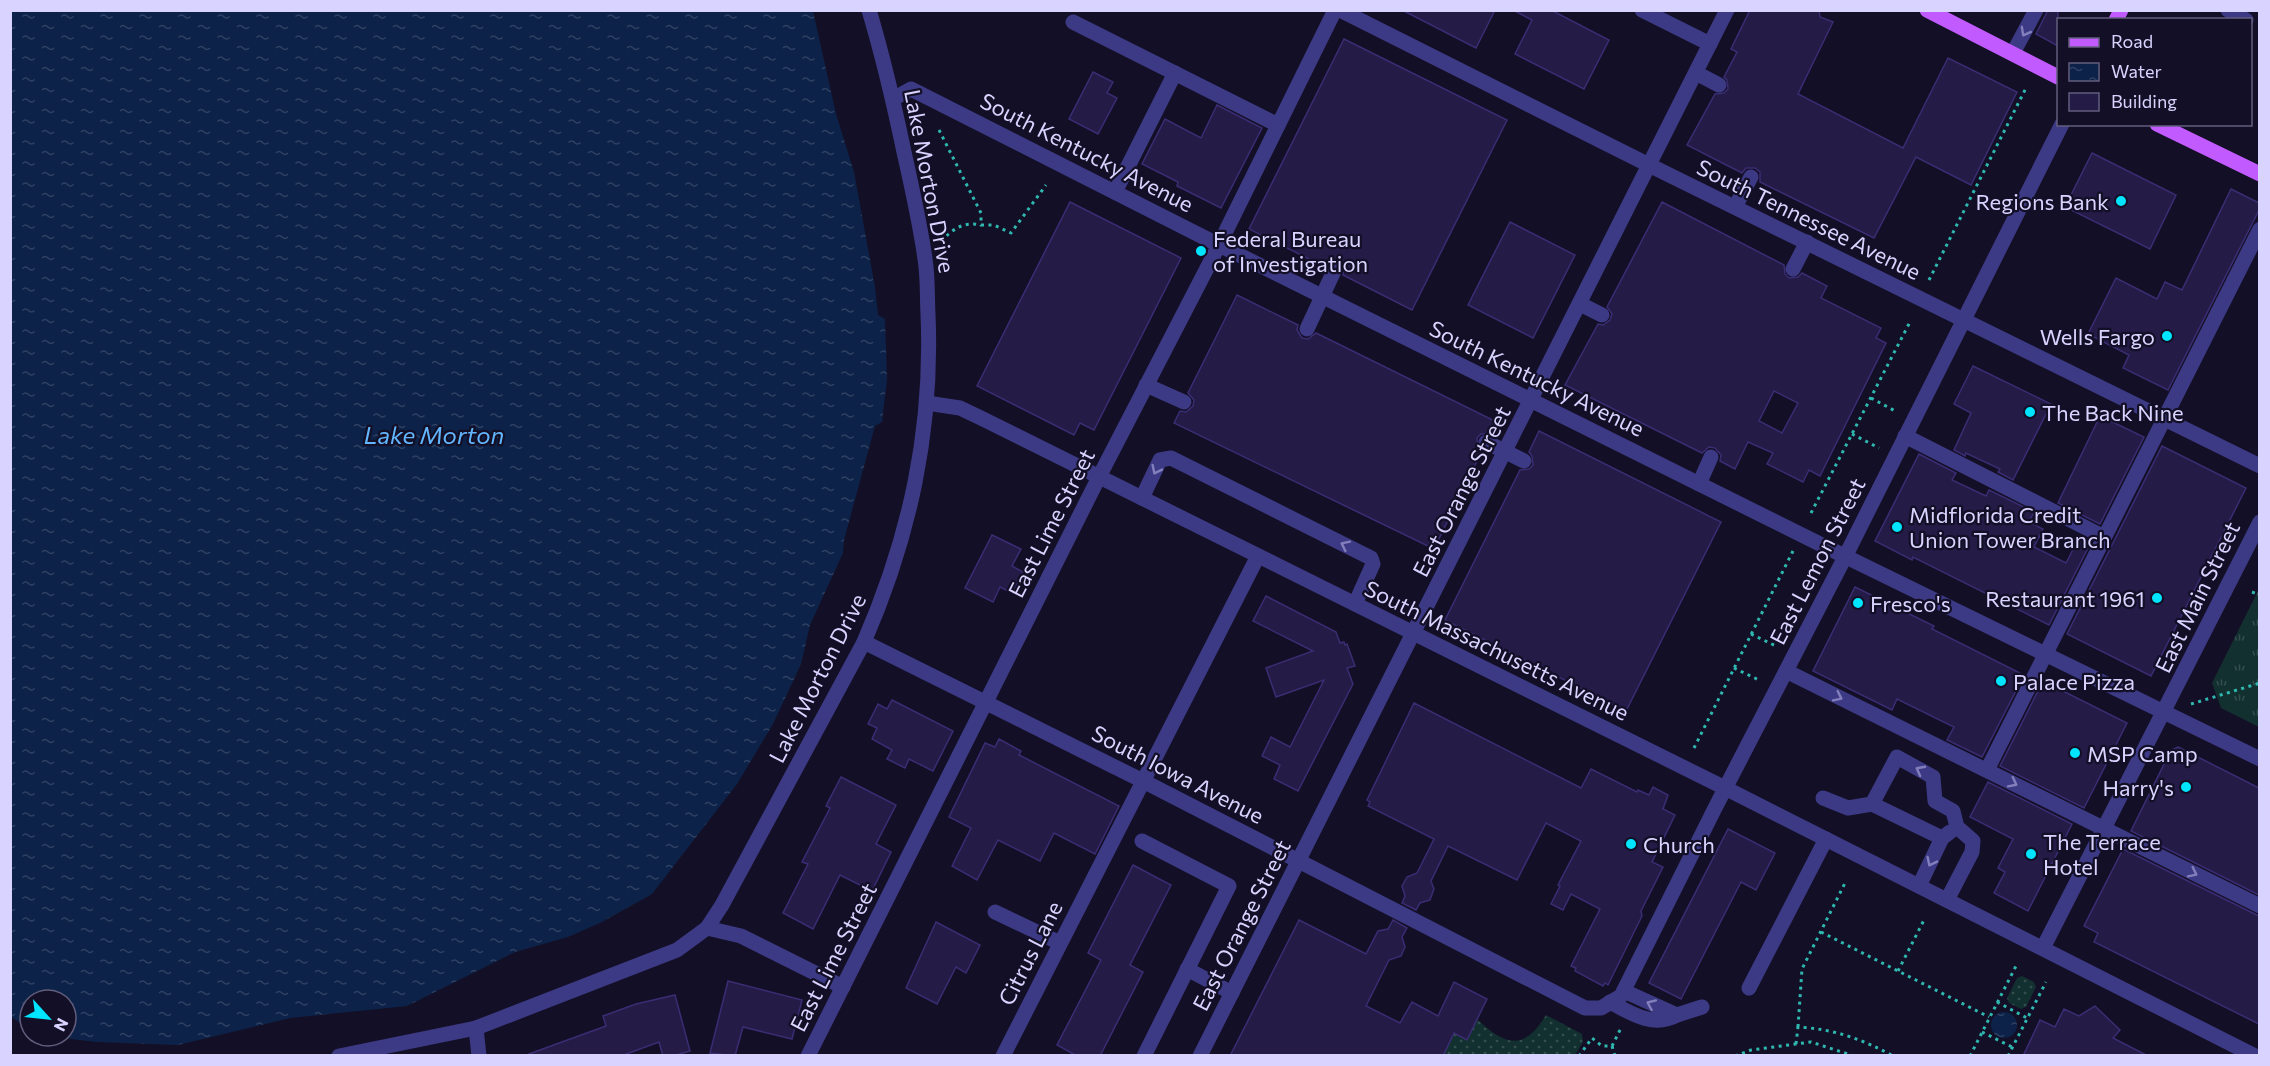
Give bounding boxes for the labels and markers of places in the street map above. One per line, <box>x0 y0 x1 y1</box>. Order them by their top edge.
place label: Regions Bank <box>1976 188 2109 215</box>
marker: Regions Bank <box>2114 194 2128 208</box>
place label: Federal Bureau of Investigation <box>1213 225 1368 277</box>
marker: Federal Bureau of Investigation <box>1194 244 1208 258</box>
place label: Wells Fargo <box>2040 323 2155 350</box>
marker: Wells Fargo <box>2160 329 2174 343</box>
place label: The Back Nine <box>2042 399 2184 426</box>
marker: The Back Nine <box>2023 405 2037 419</box>
place label: Midflorida Credit Union Tower Branch <box>1909 501 2111 553</box>
marker: Midflorida Credit Union Tower Branch <box>1890 520 1904 534</box>
place label: Restaurant 1961 <box>1985 585 2145 612</box>
place label: Fresco's <box>1870 590 1951 617</box>
marker: Restaurant 1961 <box>2150 591 2164 605</box>
marker: Fresco's <box>1851 596 1865 610</box>
place label: Palace Pizza <box>2013 668 2135 695</box>
marker: Palace Pizza <box>1994 674 2008 688</box>
place label: MSP Camp <box>2087 740 2198 767</box>
marker: MSP Camp <box>2068 746 2082 760</box>
place label: Harry's <box>2103 774 2174 801</box>
marker: Harry's <box>2179 780 2193 794</box>
place label: The Terrace Hotel <box>2043 828 2161 880</box>
place label: Church <box>1643 831 1715 858</box>
marker: Church <box>1624 837 1638 851</box>
marker: The Terrace Hotel <box>2024 847 2038 861</box>

